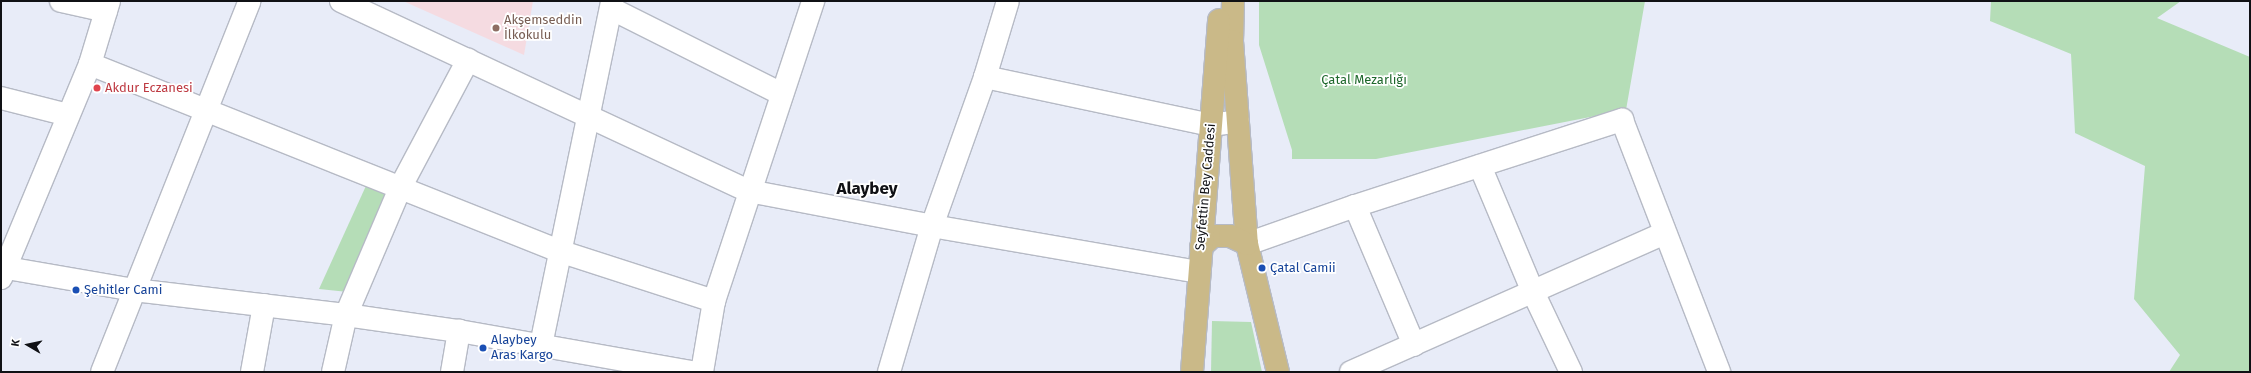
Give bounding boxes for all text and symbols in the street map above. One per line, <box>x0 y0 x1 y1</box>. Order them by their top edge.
place label: Akşemseddin İlkokulu <box>504 13 582 44</box>
marker: Akşemseddin İlkokulu <box>491 23 501 33</box>
park label: Çatal Mezarlığı <box>1321 72 1407 88</box>
place label: Akdur Eczanesi <box>105 80 193 96</box>
marker: Akdur Eczanesi <box>92 83 102 93</box>
street label: Seyfettin Bey Caddesi <box>1193 123 1219 251</box>
district label: Alaybey <box>836 179 898 199</box>
place label: Çatal Camii <box>1270 260 1336 276</box>
marker: Çatal Camii <box>1257 263 1267 273</box>
place label: Şehitler Cami <box>84 282 162 298</box>
marker: Şehitler Cami <box>71 285 81 295</box>
north arrow <box>8 325 48 365</box>
place label: Alaybey Aras Kargo <box>491 333 553 364</box>
text: K <box>9 339 23 348</box>
marker: Alaybey Aras Kargo <box>478 343 488 353</box>

